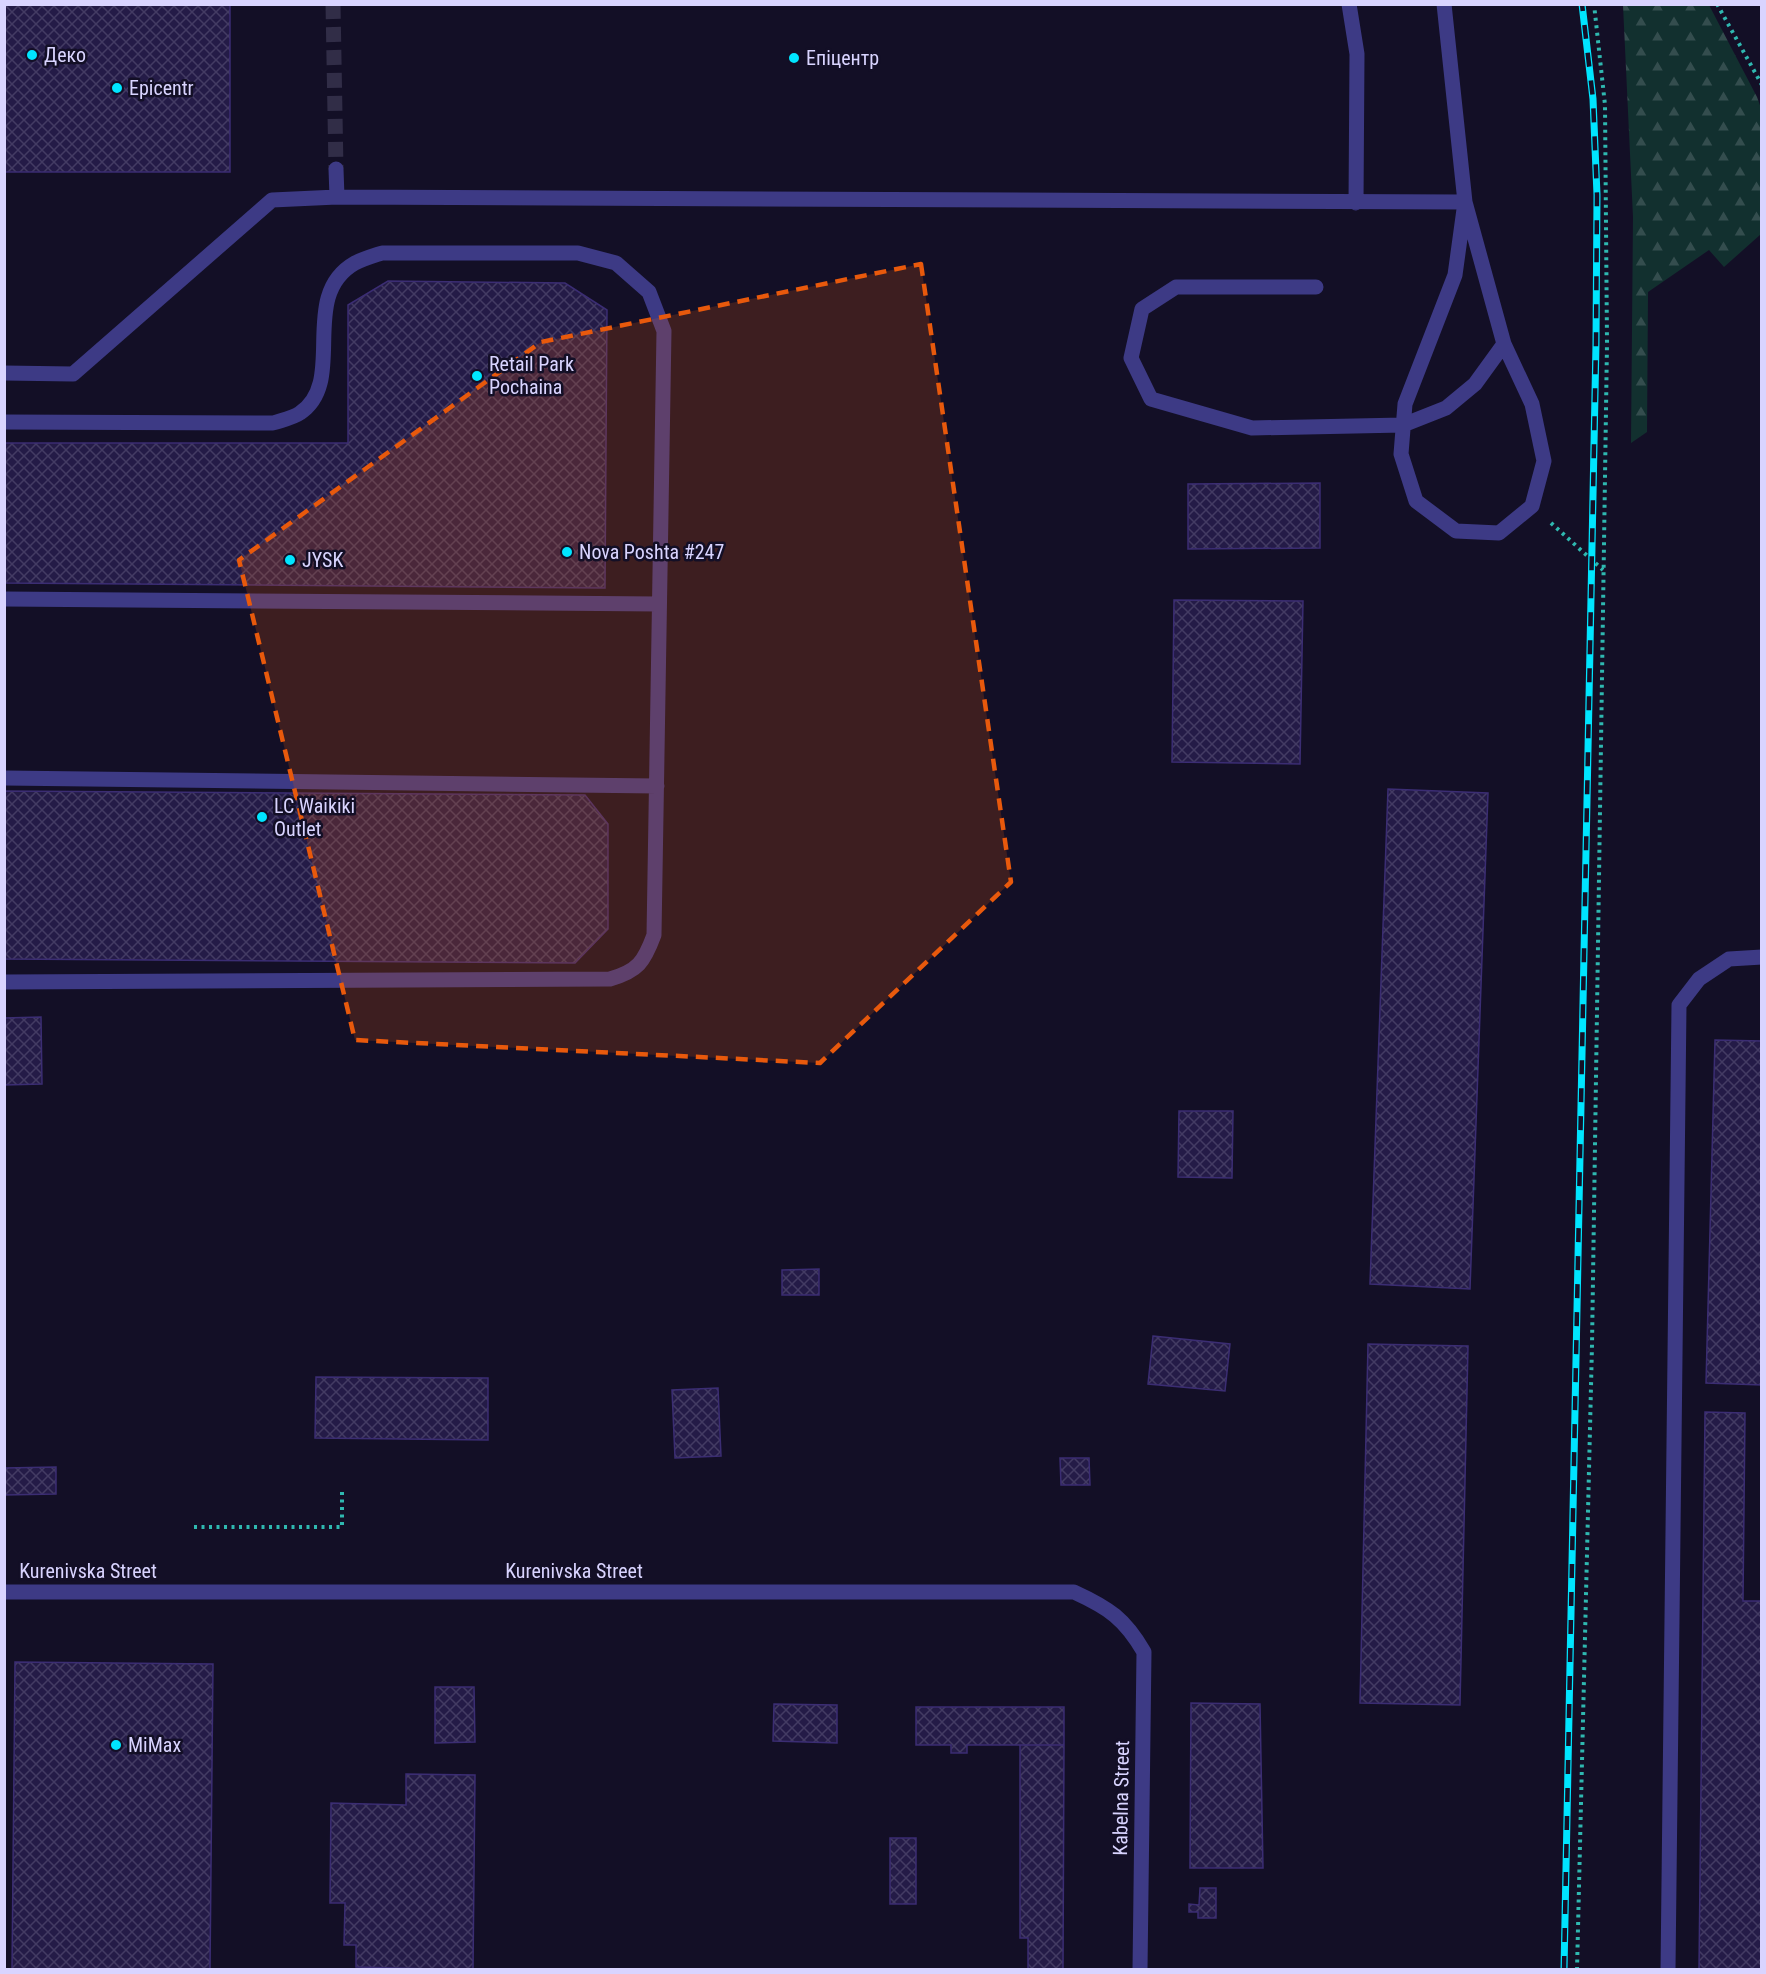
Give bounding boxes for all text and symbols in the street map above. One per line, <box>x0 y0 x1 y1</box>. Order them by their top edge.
place label: Деко <box>44 43 86 67</box>
place label: Епіцентр <box>806 46 879 70</box>
marker: Деко <box>25 48 39 62</box>
marker: Епіцентр <box>787 51 801 65</box>
place label: Epicentr <box>129 76 194 100</box>
marker: Epicentr <box>110 81 124 95</box>
place label: Retail Park Pochaina <box>489 352 574 399</box>
marker: Retail Park Pochaina <box>470 369 484 383</box>
place label: Nova Poshta #247 <box>579 540 724 564</box>
marker: Nova Poshta #247 <box>560 545 574 559</box>
place label: JYSK <box>302 548 343 572</box>
marker: JYSK <box>283 553 297 567</box>
place label: LC Waikiki Outlet <box>274 794 355 841</box>
marker: LC Waikiki Outlet <box>255 810 269 824</box>
street label: Kurenivska Street <box>19 1559 157 1583</box>
street label: Kurenivska Street <box>505 1559 643 1583</box>
place label: MiMax <box>128 1733 181 1757</box>
marker: MiMax <box>109 1738 123 1752</box>
street label: Kabelna Street <box>1108 1740 1134 1856</box>

